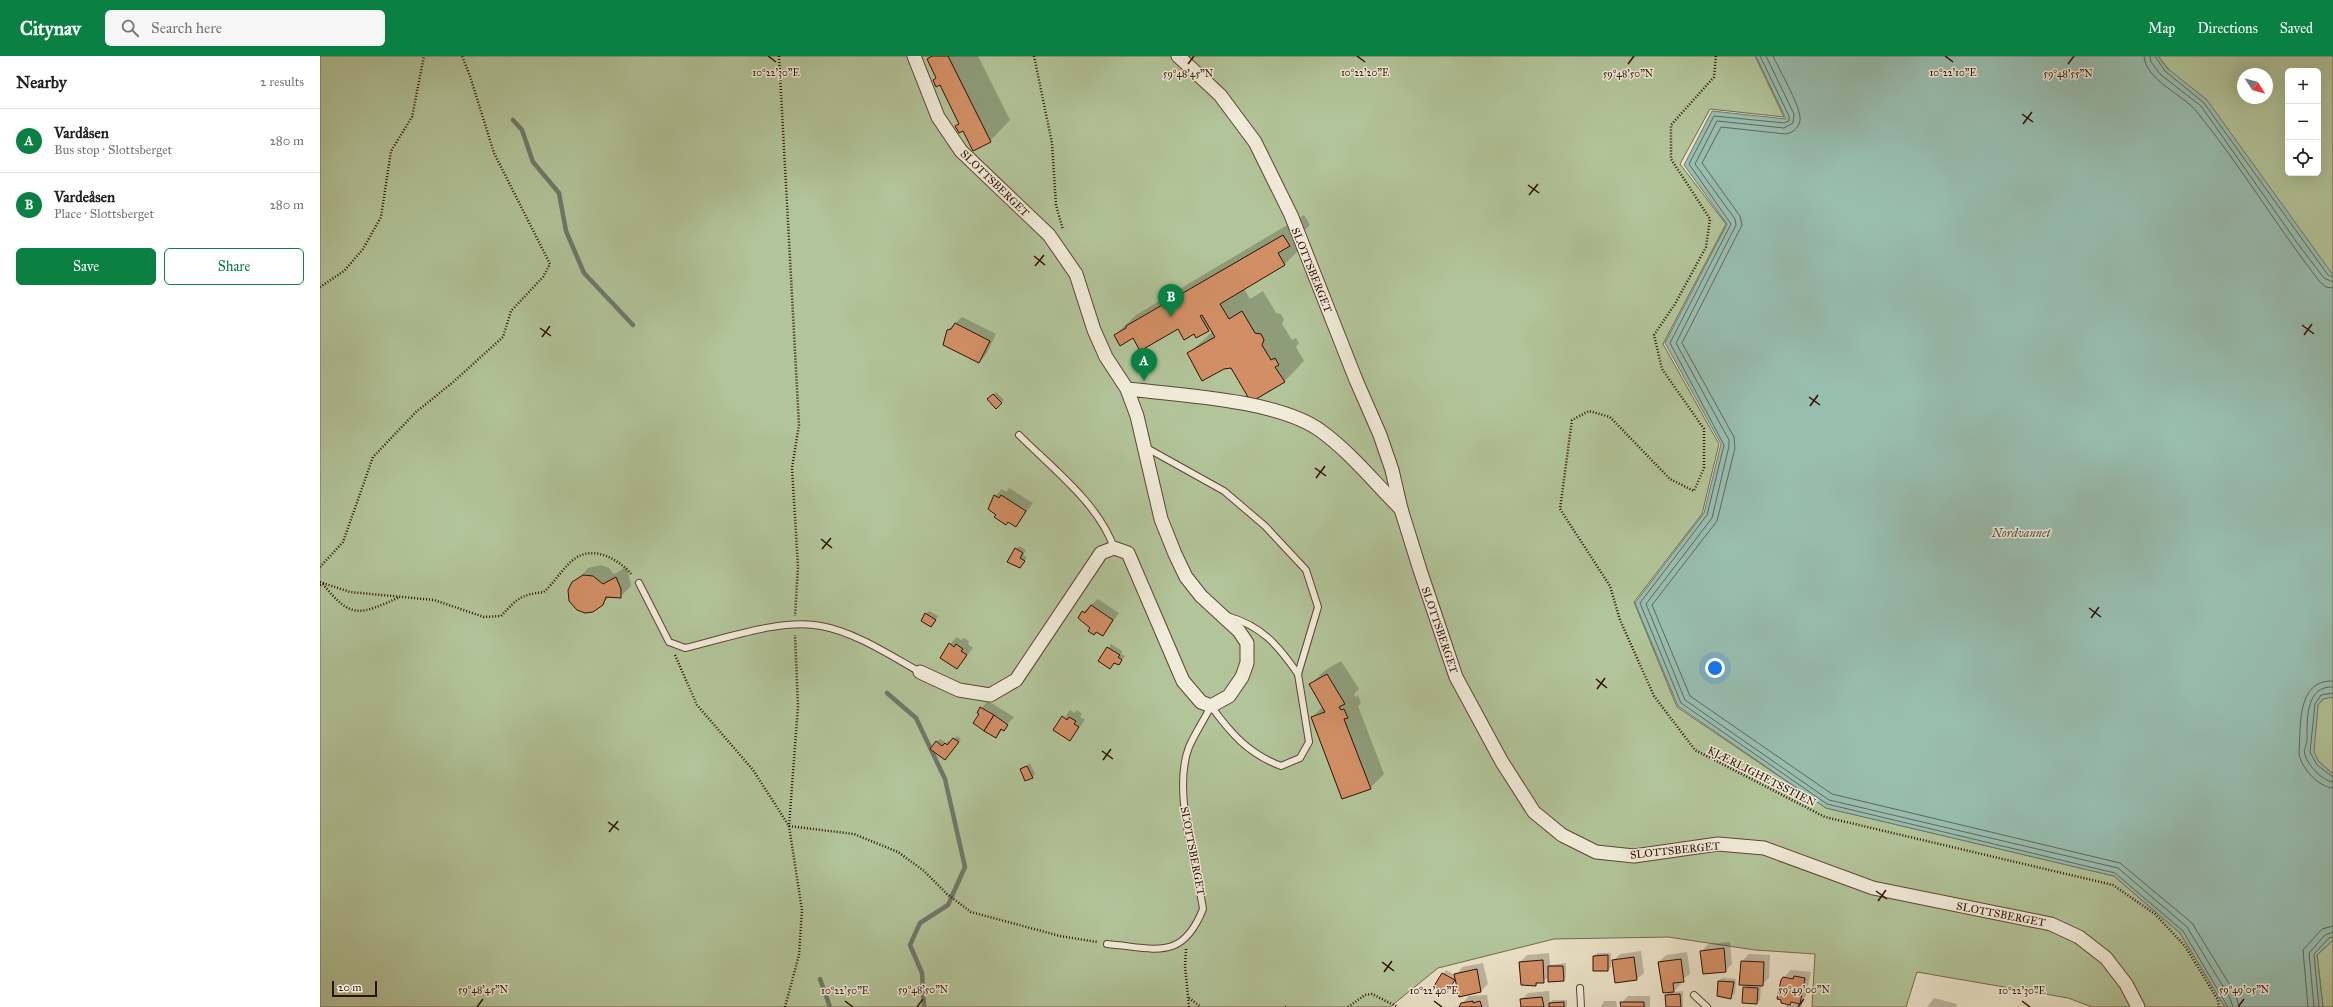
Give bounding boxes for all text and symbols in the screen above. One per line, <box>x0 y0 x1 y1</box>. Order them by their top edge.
search box <box>105 10 385 46</box>
text: Citynav <box>20 17 81 40</box>
icon: search <box>119 17 141 39</box>
text: Search here <box>151 19 222 37</box>
text: Map <box>2148 20 2175 37</box>
text: Directions <box>2197 20 2258 37</box>
text: Saved <box>2280 20 2313 37</box>
text: 10°22'30"E <box>752 67 800 79</box>
text: 10°22'20"E <box>1341 67 1389 79</box>
text: 10°22'10"E <box>1929 67 1977 79</box>
text: 59°48'45"N <box>1163 68 1214 80</box>
text: 59°48'50"N <box>1603 68 1654 80</box>
text: 59°48'55"N <box>2043 68 2093 80</box>
north arrow <box>2237 68 2273 104</box>
map controls <box>2285 68 2321 176</box>
button: + <box>2285 68 2321 104</box>
text: Nearby <box>16 72 67 93</box>
text: 2 results <box>260 74 304 90</box>
button: − <box>2285 104 2321 140</box>
text: Vardåsen <box>54 124 109 142</box>
text: A <box>25 133 33 149</box>
text: 280 m <box>269 133 304 149</box>
button: locate <box>2285 140 2321 176</box>
text: Bus stop · Slottsberget <box>54 142 172 158</box>
street label: SLOTTSBERGET <box>958 147 1032 220</box>
text: Vardeåsen <box>54 188 115 206</box>
text: B <box>25 197 33 213</box>
text: 280 m <box>269 197 304 213</box>
text: Place · Slottsberget <box>54 206 154 222</box>
street label: SLOTTSBERGET <box>1289 226 1335 315</box>
button: Save <box>16 248 156 285</box>
button: Share <box>164 248 304 285</box>
pin: B <box>1158 284 1184 317</box>
pin: A <box>1131 348 1157 381</box>
water label: Nordvannet <box>1991 526 2051 540</box>
street label: SLOTTSBERGET <box>1419 585 1461 675</box>
your location <box>1705 658 1725 678</box>
street label: KJÆRLIGHETSSTIEN <box>1705 743 1818 810</box>
street label: SLOTTSBERGET <box>1178 805 1208 897</box>
street label: SLOTTSBERGET <box>1629 839 1721 862</box>
street label: SLOTTSBERGET <box>1955 899 2047 930</box>
scale bar <box>332 979 377 998</box>
text: 20 m <box>338 981 361 994</box>
text: 59°48'45"N <box>458 984 509 996</box>
text: 59°48'50"N <box>898 984 949 996</box>
text: 59°49'00"N <box>1778 984 1830 996</box>
text: 59°49'05"N <box>2219 984 2270 996</box>
text: 10°22'50"E <box>821 985 869 997</box>
text: 10°22'40"E <box>1410 985 1458 997</box>
text: 10°22'30"E <box>1998 985 2046 997</box>

